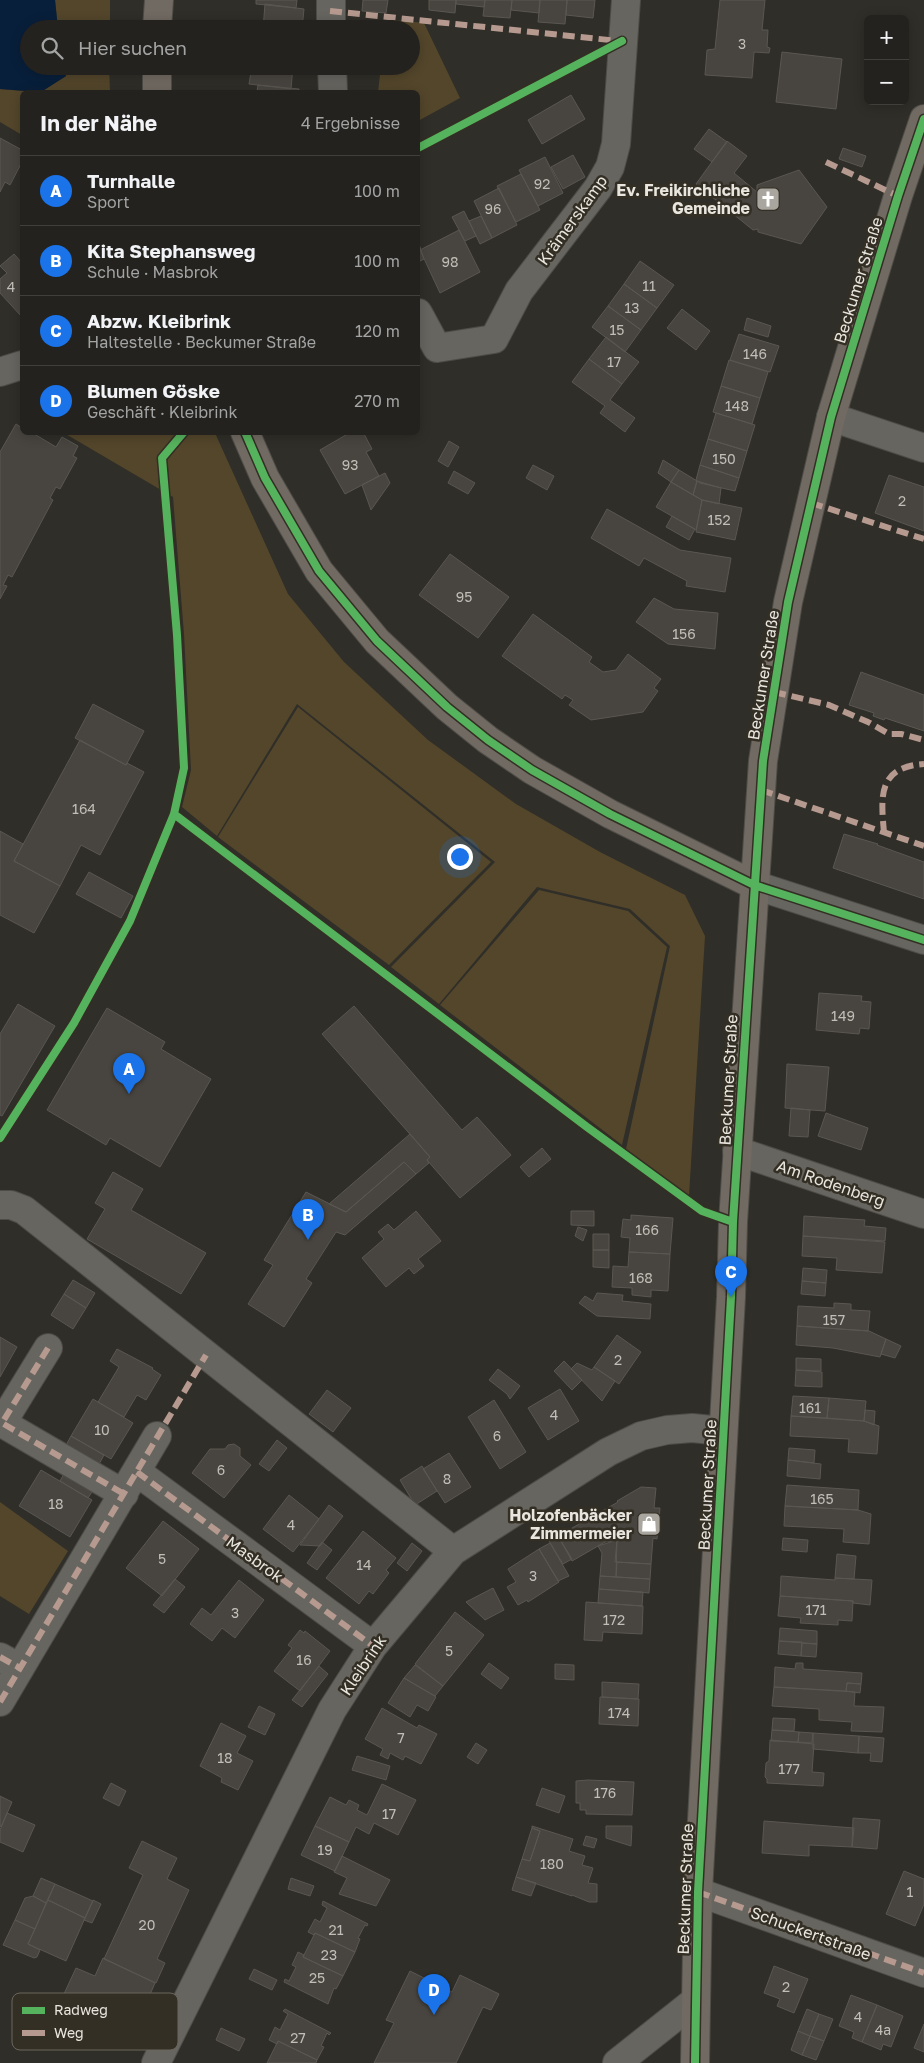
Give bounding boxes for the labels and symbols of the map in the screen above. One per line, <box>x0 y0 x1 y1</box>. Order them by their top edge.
house number: 3 <box>738 35 746 52</box>
street label: Krämerskamp <box>533 171 611 269</box>
house number: 92 <box>534 175 550 192</box>
place label: Ev. Freikirchliche Gemeinde <box>616 180 750 218</box>
church icon: Ev. Freikirchliche Gemeinde <box>755 186 781 212</box>
house number: 96 <box>485 200 501 217</box>
street label: Beckumer Straße <box>829 214 887 346</box>
house number: 98 <box>441 253 459 270</box>
house number: 11 <box>642 277 656 294</box>
house number: 4 <box>7 278 15 295</box>
house number: 13 <box>625 299 639 316</box>
house number: 15 <box>610 321 624 338</box>
house number: 146 <box>743 345 767 362</box>
house number: 17 <box>607 353 621 370</box>
house number: 148 <box>725 397 749 414</box>
house number: 150 <box>712 450 736 467</box>
house number: 93 <box>342 456 358 473</box>
house number: 2 <box>898 492 906 509</box>
house number: 152 <box>707 511 731 528</box>
house number: 95 <box>456 588 472 605</box>
street label: Beckumer Straße <box>743 609 783 741</box>
house number: 156 <box>672 625 696 642</box>
house number: 164 <box>72 800 96 817</box>
your location <box>447 844 473 870</box>
house number: 149 <box>831 1007 855 1024</box>
street label: Beckumer Straße <box>715 1014 741 1146</box>
pin: A <box>113 1053 145 1094</box>
street label: Am Rodenberg <box>774 1155 888 1211</box>
pin: B <box>292 1199 324 1240</box>
house number: 166 <box>635 1221 659 1238</box>
pin: C <box>715 1256 747 1297</box>
house number: 168 <box>629 1269 653 1286</box>
house number: 157 <box>823 1311 845 1328</box>
house number: 2 <box>614 1351 622 1368</box>
house number: 161 <box>799 1399 821 1416</box>
house number: 4 <box>550 1406 558 1423</box>
street label: Beckumer Straße <box>694 1419 720 1551</box>
house number: 10 <box>94 1421 110 1438</box>
house number: 6 <box>493 1427 501 1444</box>
house number: 6 <box>217 1461 225 1478</box>
house number: 8 <box>443 1470 451 1487</box>
house number: 165 <box>810 1490 834 1507</box>
house number: 18 <box>48 1495 64 1512</box>
place label: Holzofenbäcker Zimmermeier <box>509 1505 632 1543</box>
shop icon: Holzofenbäcker Zimmermeier <box>636 1511 662 1537</box>
house number: 4 <box>287 1516 295 1533</box>
street label: Masbrok <box>222 1532 288 1586</box>
house number: 5 <box>158 1550 166 1567</box>
house number: 14 <box>356 1556 372 1573</box>
house number: 3 <box>529 1567 537 1584</box>
house number: 171 <box>806 1601 827 1618</box>
house number: 3 <box>231 1604 239 1621</box>
house number: 172 <box>603 1611 625 1628</box>
street label: Kleibrink <box>336 1631 390 1699</box>
house number: 5 <box>445 1642 453 1659</box>
house number: 16 <box>296 1651 312 1668</box>
house number: 174 <box>608 1704 630 1721</box>
house number: 7 <box>397 1729 405 1746</box>
house number: 18 <box>217 1749 233 1766</box>
house number: 177 <box>778 1760 800 1777</box>
house number: 176 <box>594 1784 616 1801</box>
house number: 17 <box>382 1805 396 1822</box>
street label: Beckumer Straße <box>673 1823 697 1955</box>
house number: 19 <box>317 1841 333 1858</box>
house number: 180 <box>540 1855 564 1872</box>
house number: 1 <box>907 1883 914 1900</box>
street label: Schuckertstraße <box>748 1902 874 1964</box>
house number: 20 <box>139 1916 155 1933</box>
house number: 21 <box>329 1921 344 1938</box>
house number: 23 <box>321 1946 337 1963</box>
house number: 25 <box>309 1969 325 1986</box>
pin: D <box>418 1974 450 2015</box>
house number: 2 <box>782 1978 790 1995</box>
legend <box>12 1993 178 2050</box>
text: Radweg <box>54 2001 108 2018</box>
house number: 4 <box>854 2008 862 2025</box>
house number: 4a <box>875 2021 891 2038</box>
text: Weg <box>54 2024 84 2041</box>
house number: 27 <box>290 2029 306 2046</box>

